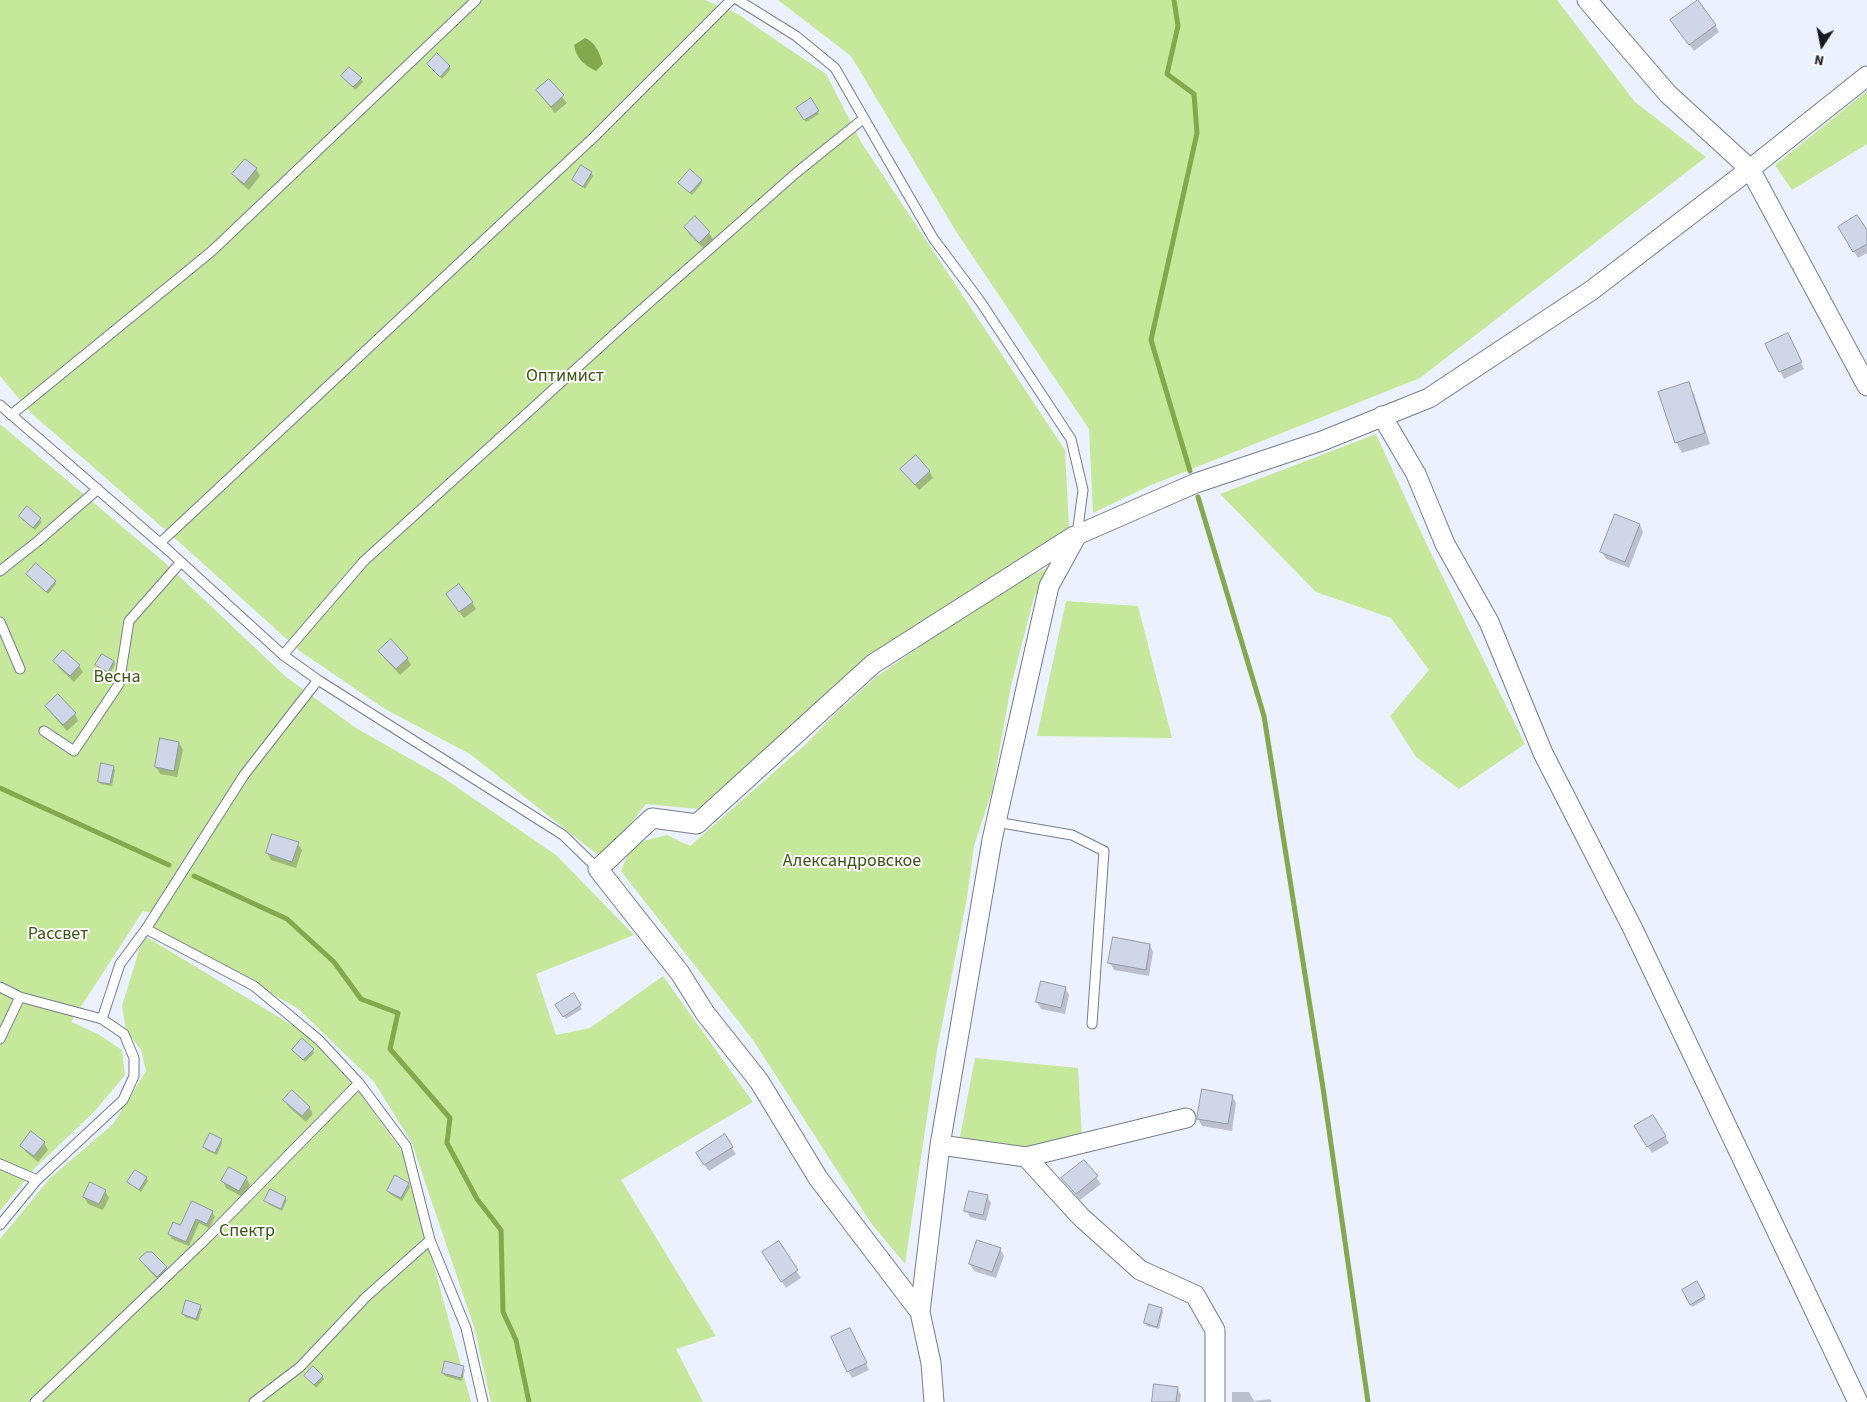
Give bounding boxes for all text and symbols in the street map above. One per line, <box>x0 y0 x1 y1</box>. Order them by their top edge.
north arrow <box>1797 20 1847 70</box>
text: N <box>1813 49 1826 70</box>
park label: Оптимист <box>526 366 604 388</box>
park label: Весна <box>94 667 140 689</box>
park label: Александровское <box>783 851 921 873</box>
park label: Рассвет <box>28 924 88 946</box>
park label: Спектр <box>219 1221 275 1243</box>

